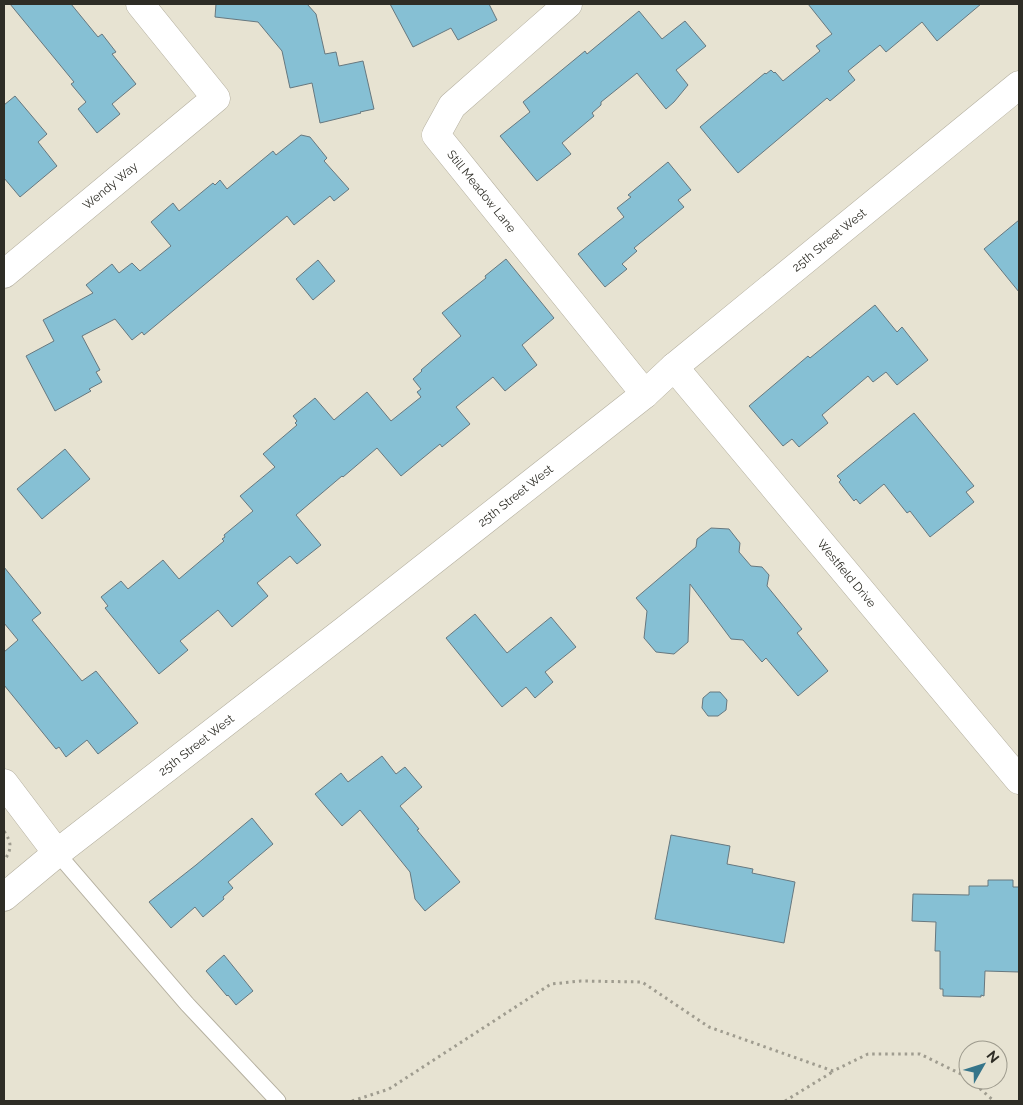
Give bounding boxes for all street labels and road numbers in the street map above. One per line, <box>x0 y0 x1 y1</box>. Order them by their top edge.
street label: Still Meadow Lane <box>444 147 519 235</box>
street label: Wendy Way <box>80 159 141 213</box>
street label: 25th Street West <box>789 206 869 274</box>
street label: 25th Street West <box>475 462 556 530</box>
street label: Westfield Drive <box>814 537 879 610</box>
street label: 25th Street West <box>156 712 237 779</box>

